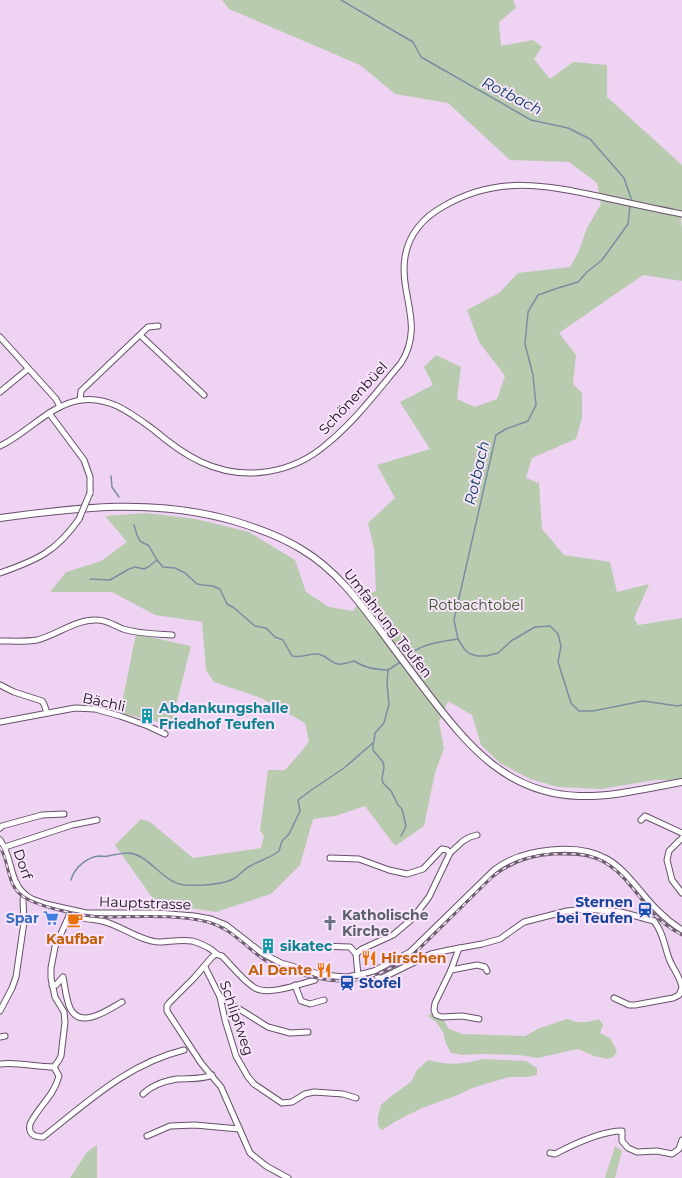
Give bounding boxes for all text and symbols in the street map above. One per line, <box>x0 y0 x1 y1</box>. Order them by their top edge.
water label: Rotbach <box>479 72 546 119</box>
street label: Schönenbüel <box>315 358 391 438</box>
water label: Rotbach <box>460 439 493 507</box>
street label: Umfahrung Teufen <box>340 565 436 681</box>
park label: Rotbachtobel <box>428 596 524 614</box>
street label: Bächli <box>81 689 127 715</box>
place label: Abdankungshalle Friedhof Teufen <box>158 699 289 733</box>
building icon: Abdankungshalle Friedhof Teufen <box>138 707 156 725</box>
street label: Dorf <box>9 847 37 883</box>
street label: Hauptstrasse <box>99 892 191 914</box>
place label: Sternen bei Teufen <box>556 893 633 927</box>
station icon: Sternen bei Teufen <box>636 901 654 919</box>
place label: Katholische Kirche <box>342 906 429 940</box>
place label: Spar <box>6 909 39 927</box>
supermarket icon: Spar <box>42 909 60 927</box>
cafe icon: Kaufbar <box>66 911 84 929</box>
church icon: Katholische Kirche <box>321 914 339 932</box>
place label: Kaufbar <box>46 930 104 948</box>
building icon: sikatec <box>259 937 277 955</box>
place label: sikatec <box>280 937 333 955</box>
restaurant icon: Hirschen <box>360 949 378 967</box>
place label: Hirschen <box>381 949 446 967</box>
place label: Al Dente <box>247 961 312 979</box>
restaurant icon: Al Dente <box>315 961 333 979</box>
station icon: Stofel <box>338 974 356 992</box>
place label: Stofel <box>359 974 401 992</box>
street label: Schlipfweg <box>216 978 258 1058</box>

